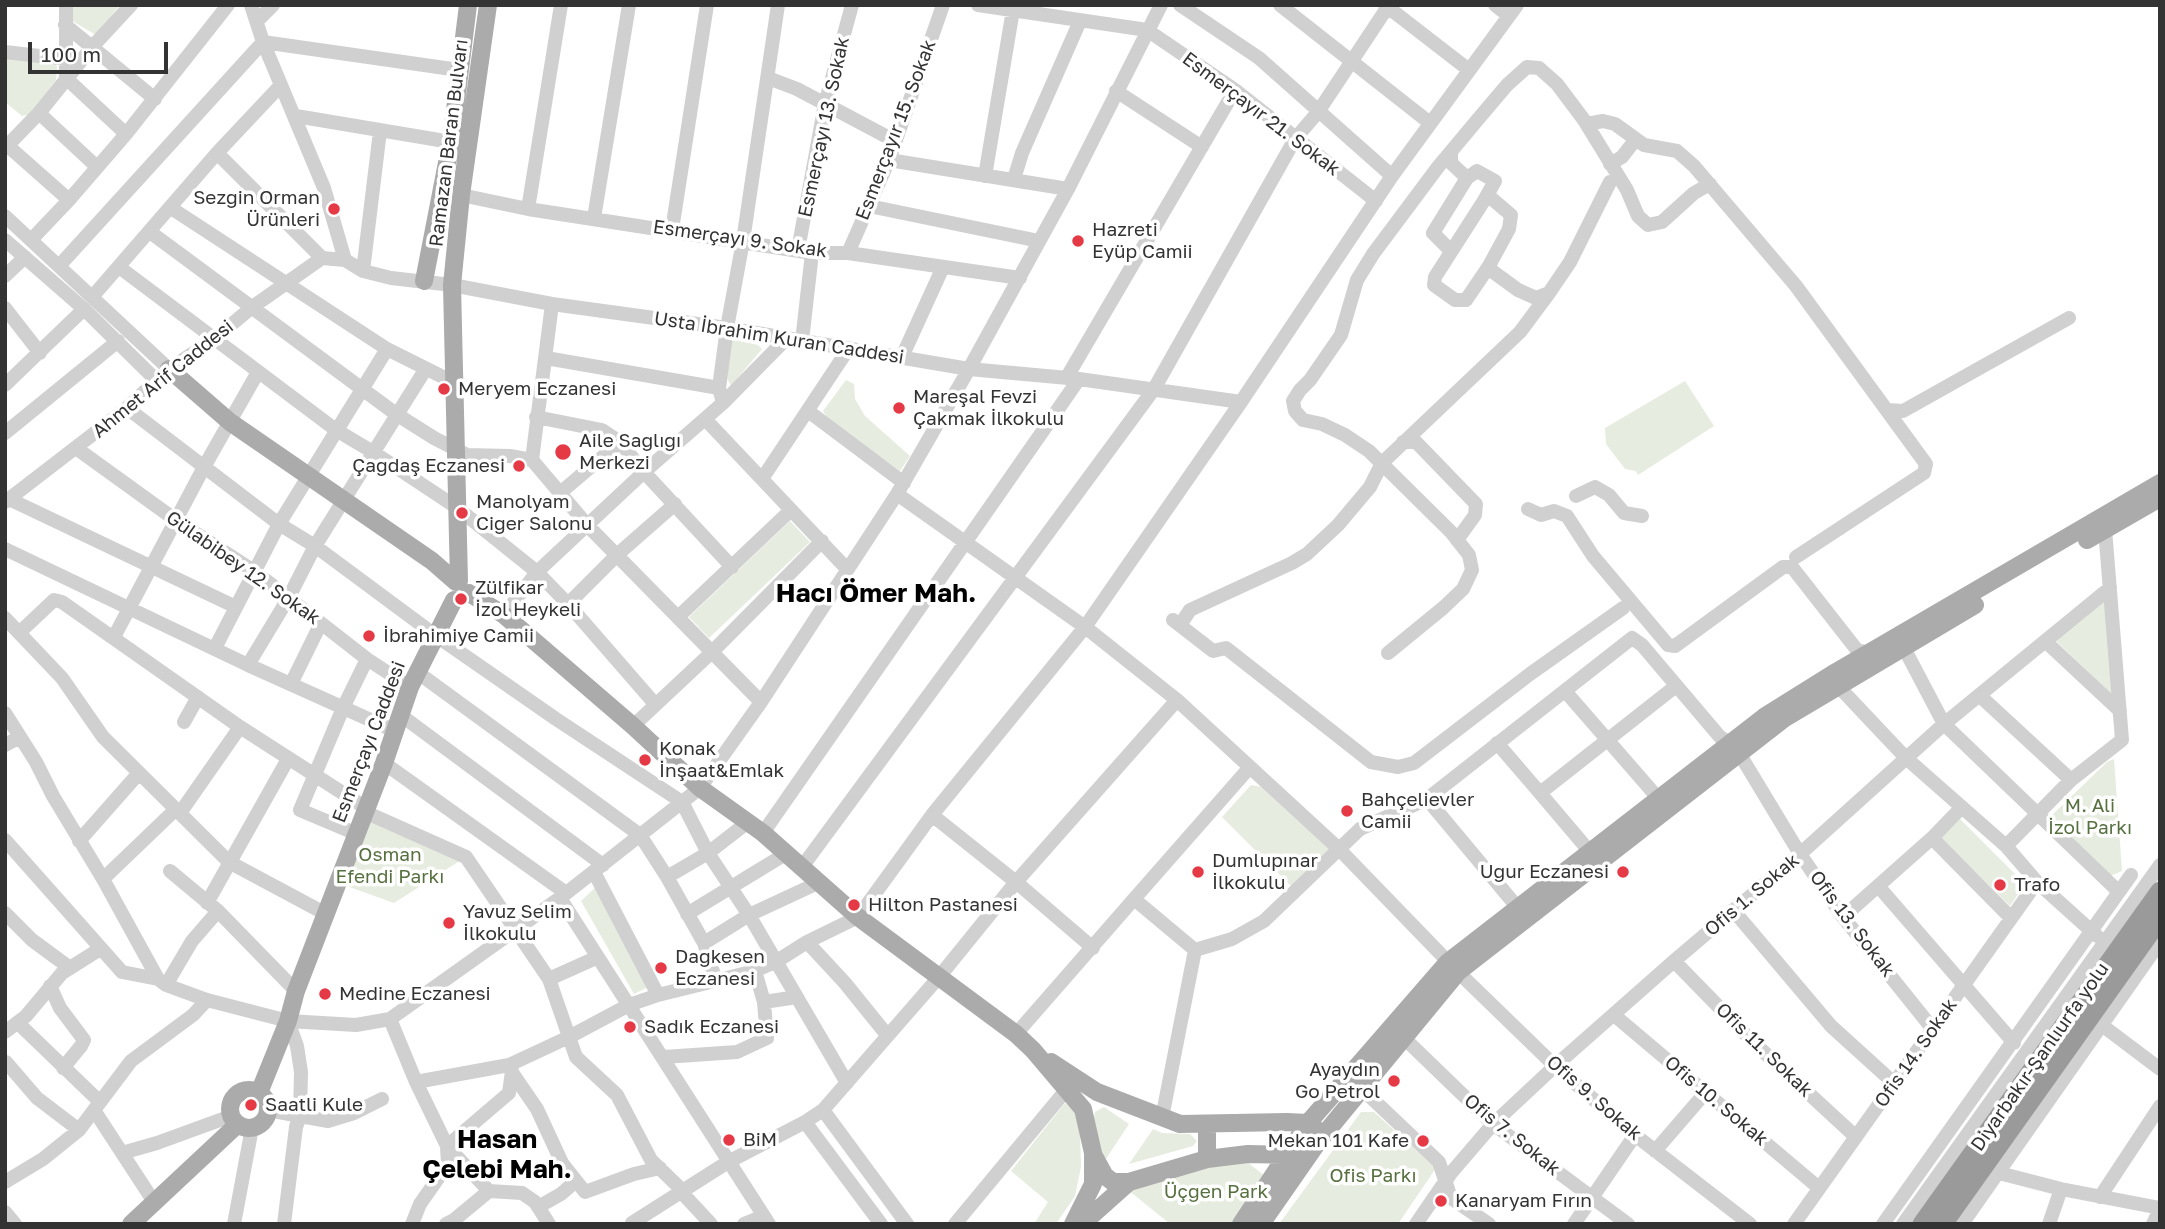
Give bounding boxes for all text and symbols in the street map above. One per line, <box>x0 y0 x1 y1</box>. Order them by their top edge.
scale bar <box>32 28 172 72</box>
street label: Esmerçayı 13. Sokak <box>794 35 854 219</box>
street label: Esmerçayır 15. Sokak <box>851 36 941 224</box>
street label: Ramazan Baran Bulvarı <box>425 38 473 248</box>
text: 100 m <box>41 41 101 67</box>
street label: Esmerçayır 21. Sokak <box>1178 47 1344 181</box>
place label: Sezgin Orman Ürünleri <box>193 187 320 231</box>
marker: Sezgin Orman Ürünleri <box>326 201 342 217</box>
street label: Esmerçayı 9. Sokak <box>652 216 828 262</box>
place label: Hazreti Eyüp Camii <box>1092 219 1193 263</box>
marker: Hazreti Eyüp Camii <box>1070 233 1086 249</box>
street label: Usta İbrahim Kuran Caddesi <box>652 307 906 369</box>
street label: Ahmet Arif Caddesi <box>88 315 238 443</box>
place label: Meryem Eczanesi <box>458 378 616 400</box>
marker: Meryem Eczanesi <box>436 381 452 397</box>
place label: Mareşal Fevzi Çakmak İlkokulu <box>913 386 1064 430</box>
marker: Mareşal Fevzi Çakmak İlkokulu <box>891 400 907 416</box>
place label: Aile Sağlığı Merkezi <box>579 430 681 474</box>
marker: Aile Sağlığı Merkezi <box>553 442 573 462</box>
place label: Çağdaş Eczanesi <box>352 455 505 477</box>
marker: Çağdaş Eczanesi <box>511 458 527 474</box>
place label: Manolyam Ciğer Salonu <box>476 491 592 535</box>
marker: Manolyam Ciğer Salonu <box>454 505 470 521</box>
street label: Gülabibey 12. Sokak <box>162 506 324 630</box>
place label: Zülfikar İzol Heykeli <box>475 577 581 621</box>
district label: Hacı Ömer Mah. <box>776 578 976 610</box>
marker: Zülfikar İzol Heykeli <box>453 591 469 607</box>
place label: İbrahimiye Camii <box>383 625 534 647</box>
marker: İbrahimiye Camii <box>361 628 377 644</box>
street label: Esmerçayı Caddesi <box>328 658 410 826</box>
place label: Konak İnşaat&Emlak <box>659 738 784 782</box>
marker: Konak İnşaat&Emlak <box>637 752 653 768</box>
place label: Bahçelievler Camii <box>1361 789 1474 833</box>
park label: M. Ali İzol Parkı <box>2048 795 2132 839</box>
marker: Bahçelievler Camii <box>1339 803 1355 819</box>
park label: Osman Efendi Parkı <box>336 844 444 888</box>
street label: Ofis 1. Sokak <box>1700 849 1804 941</box>
place label: Dumlupınar İlkokulu <box>1212 850 1318 894</box>
place label: Uğur Eczanesi <box>1480 861 1609 883</box>
marker: Dumlupınar İlkokulu <box>1190 864 1206 880</box>
marker: Uğur Eczanesi <box>1615 864 1631 880</box>
street label: Ofis 13. Sokak <box>1805 866 1899 982</box>
place label: Trafo <box>2014 874 2060 896</box>
marker: Trafo <box>1992 877 2008 893</box>
place label: Hilton Pastanesi <box>868 894 1018 916</box>
marker: Hilton Pastanesi <box>846 897 862 913</box>
place label: Yavuz Selim İlkokulu <box>463 901 572 945</box>
marker: Yavuz Selim İlkokulu <box>441 915 457 931</box>
place label: Dağkesen Eczanesi <box>675 946 765 990</box>
street label: Diyarbakır-Şanlıurfa yolu <box>1966 958 2114 1156</box>
marker: Dağkesen Eczanesi <box>653 960 669 976</box>
place label: Medine Eczanesi <box>339 983 491 1005</box>
marker: Medine Eczanesi <box>317 986 333 1002</box>
street label: Ofis 14. Sokak <box>1870 994 1962 1112</box>
street label: Ofis 11. Sokak <box>1711 998 1817 1102</box>
place label: Sadık Eczanesi <box>644 1016 779 1038</box>
marker: Sadık Eczanesi <box>622 1019 638 1035</box>
street label: Ofis 9. Sokak <box>1542 1051 1646 1145</box>
street label: Ofis 10. Sokak <box>1660 1051 1772 1151</box>
place label: Ayaydın Go Petrol <box>1295 1059 1380 1103</box>
marker: Ayaydın Go Petrol <box>1386 1073 1402 1089</box>
street label: Ofis 7. Sokak <box>1459 1089 1565 1181</box>
place label: Saatli Kule <box>265 1094 363 1116</box>
marker: Saatli Kule <box>243 1097 259 1113</box>
district label: Hasan Çelebi Mah. <box>422 1124 572 1186</box>
place label: BiM <box>743 1129 777 1151</box>
place label: Mekan 101 Kafe <box>1268 1130 1409 1152</box>
marker: BiM <box>721 1132 737 1148</box>
marker: Mekan 101 Kafe <box>1415 1133 1431 1149</box>
park label: Ofis Parkı <box>1329 1165 1417 1187</box>
park label: Üçgen Park <box>1164 1181 1268 1203</box>
place label: Kanaryam Fırın <box>1455 1190 1592 1212</box>
marker: Kanaryam Fırın <box>1433 1193 1449 1209</box>

